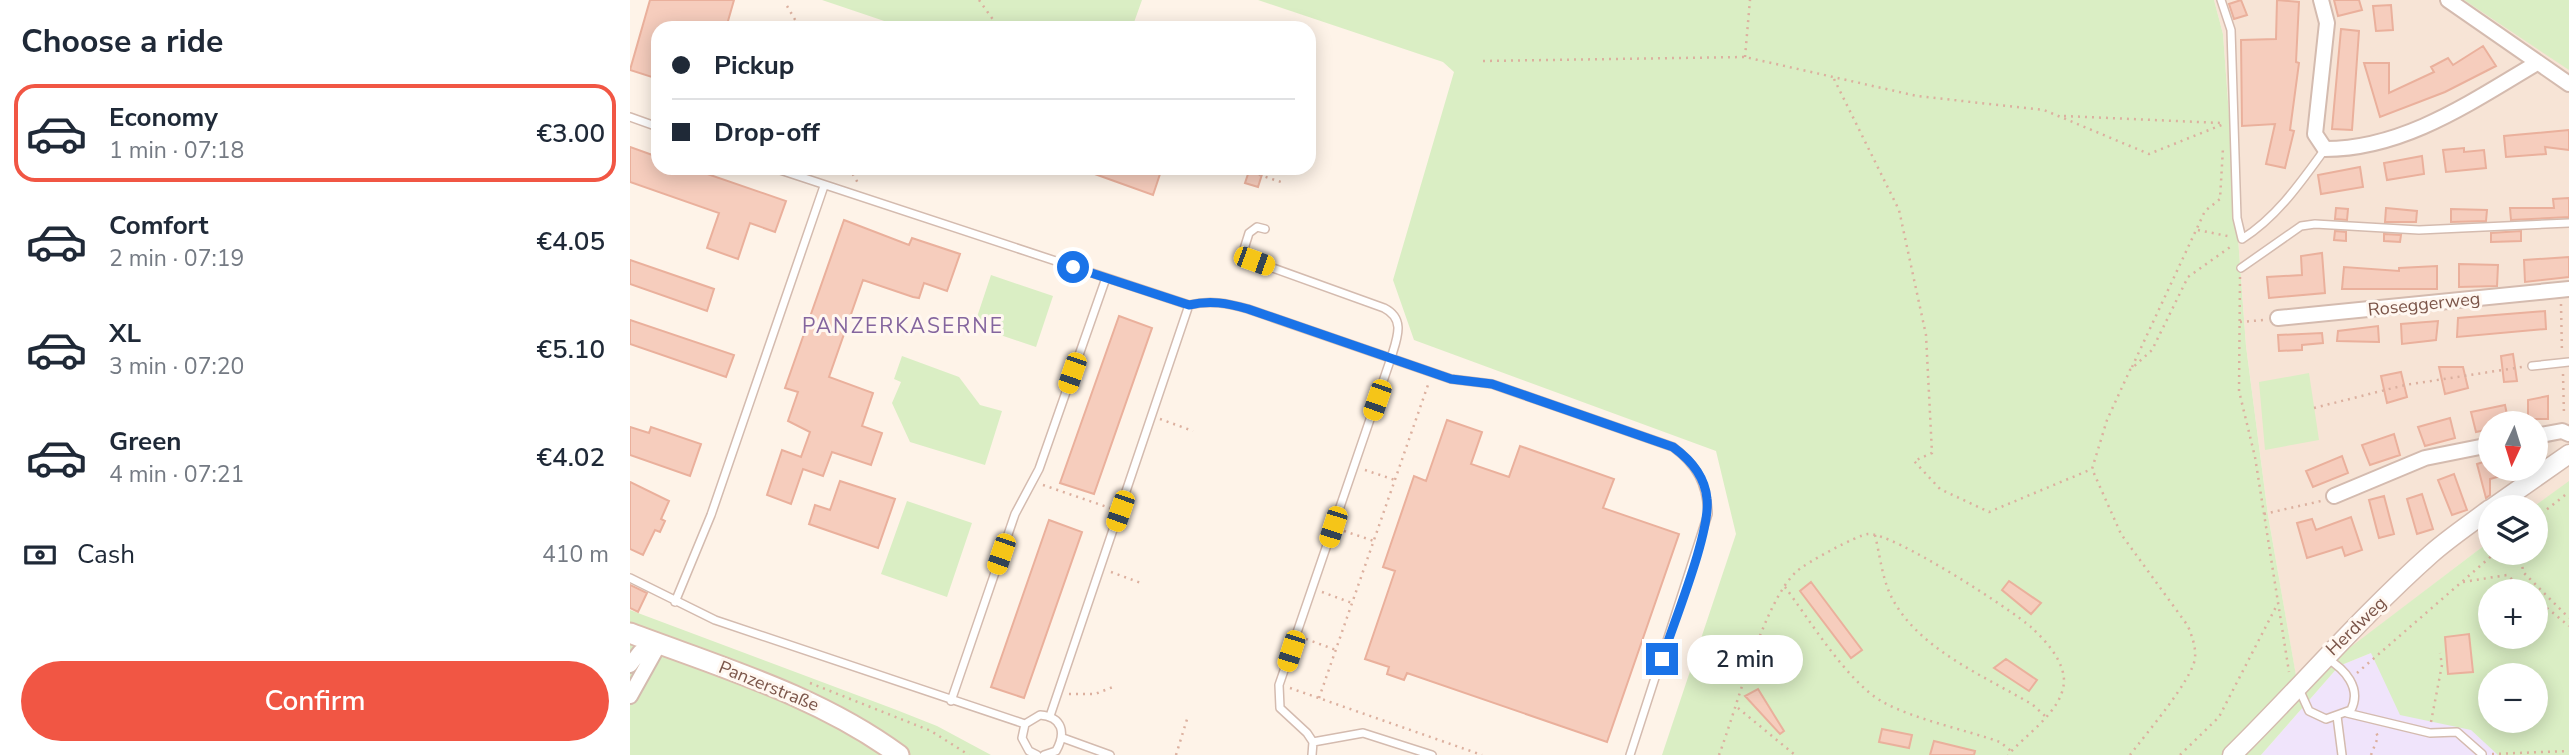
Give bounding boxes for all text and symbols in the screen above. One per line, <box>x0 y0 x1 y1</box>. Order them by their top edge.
text: Choose a ride <box>21 20 223 63</box>
text: Pickup <box>714 48 794 83</box>
text: Economy <box>109 100 218 135</box>
icon: car <box>25 102 88 165</box>
text: Drop-off <box>714 115 820 150</box>
text: €3.00 <box>536 116 605 151</box>
text: 1 min · 07:18 <box>109 135 244 166</box>
text: Comfort <box>109 208 209 243</box>
icon: car <box>25 210 88 273</box>
text: €4.05 <box>536 224 605 259</box>
text: 2 min · 07:19 <box>109 243 244 274</box>
car <box>1231 244 1278 278</box>
route start <box>1057 251 1089 283</box>
street label: Roseggerweg <box>2367 286 2481 322</box>
district label: PANZERKASERNE <box>802 312 1004 340</box>
text: XL <box>109 316 141 351</box>
icon: car <box>25 318 88 381</box>
text: €5.10 <box>536 332 605 367</box>
car <box>1056 350 1089 396</box>
text: 3 min · 07:20 <box>109 351 244 382</box>
car <box>1361 377 1394 423</box>
north arrow <box>2478 411 2548 481</box>
map controls <box>2478 411 2548 733</box>
text: Green <box>109 424 182 459</box>
icon: car <box>25 426 88 489</box>
text: €4.02 <box>536 440 605 475</box>
text: 4 min · 07:21 <box>109 459 244 490</box>
car <box>1104 488 1137 534</box>
button: layers <box>2478 495 2548 565</box>
car <box>1317 504 1350 550</box>
car <box>985 531 1018 577</box>
icon: cash <box>21 536 59 574</box>
text: Cash <box>77 537 135 572</box>
text: 410 m <box>542 539 609 570</box>
button: + <box>2478 579 2548 649</box>
street label: Herdweg <box>2321 591 2391 661</box>
car <box>1275 628 1308 674</box>
callout: 2 min <box>1686 634 1802 684</box>
route end <box>1646 643 1678 675</box>
text: 2 min <box>1716 644 1774 675</box>
street label: Panzerstraße <box>715 655 823 717</box>
button: Confirm <box>21 661 609 741</box>
button: − <box>2478 663 2548 733</box>

